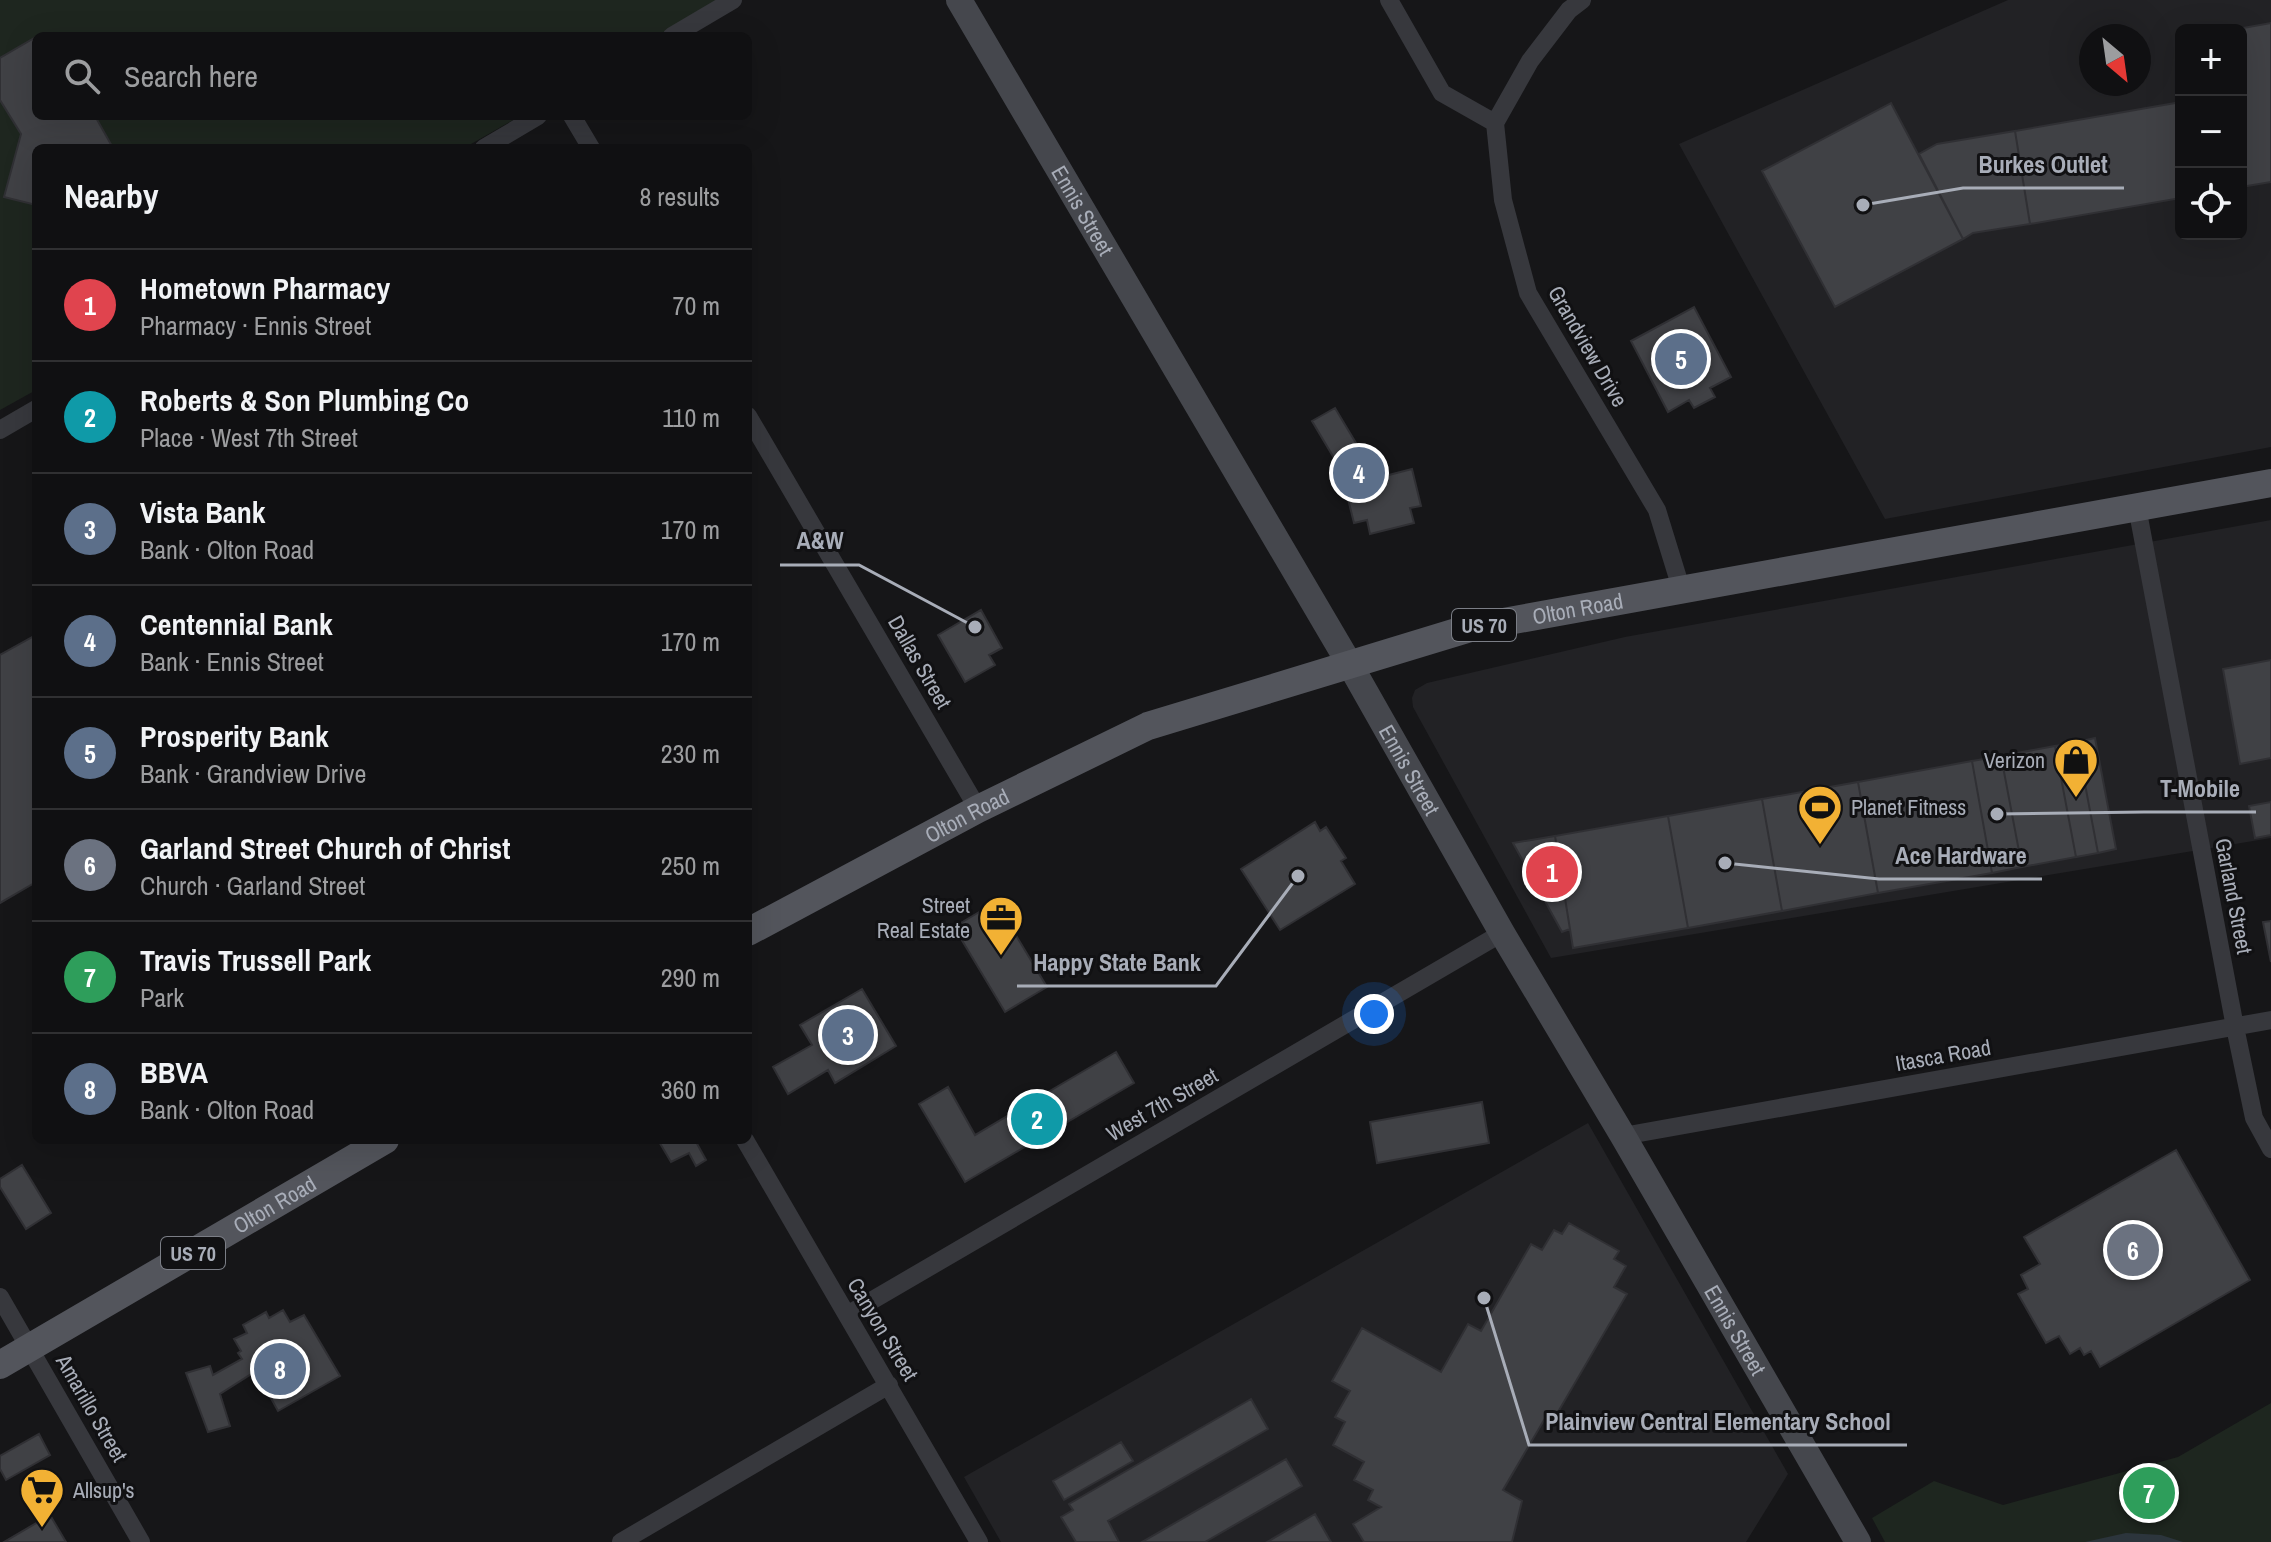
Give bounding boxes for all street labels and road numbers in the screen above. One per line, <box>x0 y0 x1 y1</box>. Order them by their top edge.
street label: Ennis Street <box>1045 160 1121 261</box>
street label: Grandview Drive <box>1541 280 1635 412</box>
street label: Olton Road <box>1530 586 1625 631</box>
road number: US 70 <box>1452 609 1516 641</box>
street label: Dallas Street <box>881 610 959 714</box>
street label: Ennis Street <box>1372 719 1447 820</box>
street label: Olton Road <box>919 781 1014 850</box>
street label: Garland Street <box>2208 836 2260 956</box>
street label: Itasca Road <box>1893 1032 1993 1078</box>
street label: West 7th Street <box>1101 1060 1223 1148</box>
street label: Olton Road <box>228 1169 322 1241</box>
road number: US 70 <box>161 1237 225 1269</box>
street label: Canyon Street <box>840 1272 926 1386</box>
street label: Ennis Street <box>1697 1279 1773 1381</box>
street label: Amarillo Street <box>49 1348 135 1467</box>

